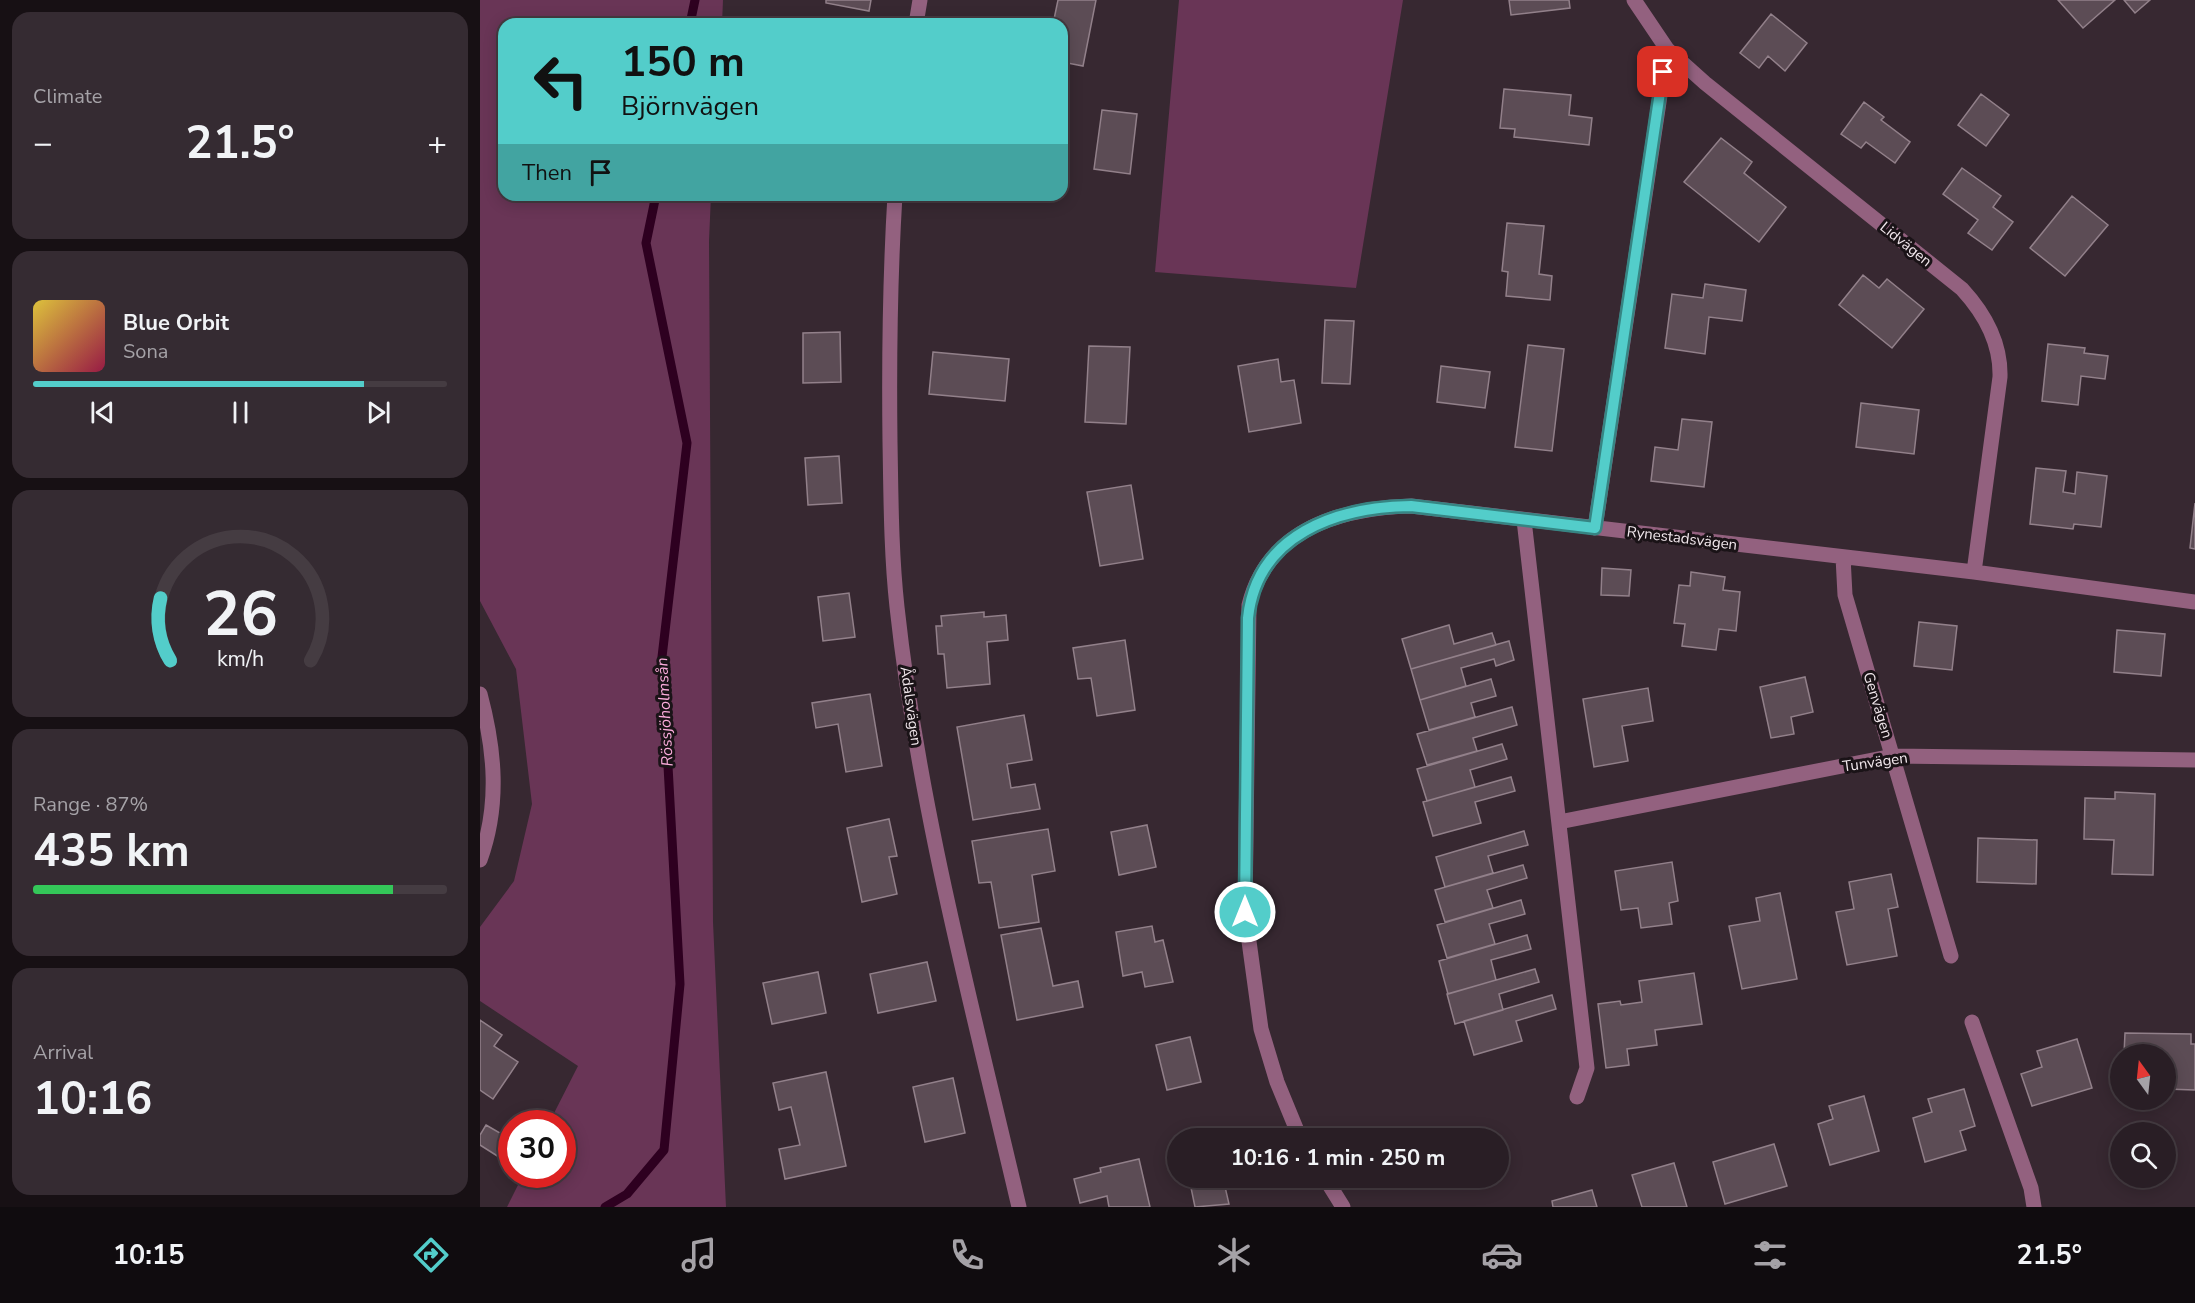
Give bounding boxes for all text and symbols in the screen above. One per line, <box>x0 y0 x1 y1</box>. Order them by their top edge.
text: 150 m <box>621 34 745 91</box>
icon: left <box>522 42 600 120</box>
pin <box>1637 46 1688 97</box>
icon: arrive <box>1646 55 1679 88</box>
text: Climate <box>33 83 102 110</box>
text: Björnvägen <box>621 88 759 125</box>
text: 21.5° <box>185 113 295 174</box>
text: − <box>33 121 53 166</box>
text: + <box>427 121 447 166</box>
icon: arrive <box>584 156 617 189</box>
text: Then <box>522 158 572 188</box>
street label: Lidvägen <box>1876 217 1936 271</box>
text: Blue Orbit <box>123 308 229 338</box>
text: Sona <box>123 338 168 365</box>
icon: previous <box>86 396 119 429</box>
icon: pause <box>224 396 257 429</box>
icon: next <box>362 396 395 429</box>
street label: Rynestadsvägen <box>1626 521 1738 555</box>
text: 26 <box>203 572 277 657</box>
text: km/h <box>216 644 264 674</box>
water label: Rössjöholmsån <box>651 657 679 767</box>
street label: Ådalsvägen <box>896 665 927 747</box>
street label: Genvägen <box>1858 669 1898 741</box>
street label: Tunvägen <box>1841 748 1909 776</box>
text: Range · 87% <box>33 791 148 818</box>
text: 435 km <box>33 821 190 882</box>
position arrow <box>1213 880 1277 944</box>
text: Arrival <box>33 1039 93 1066</box>
north arrow <box>2110 1044 2176 1110</box>
map controls <box>2110 1044 2176 1188</box>
text: 10:16 <box>33 1069 152 1130</box>
speed limit sign: 30 <box>498 1110 576 1188</box>
button: search <box>2110 1122 2176 1188</box>
text: 10:16 · 1 min · 250 m <box>1231 1143 1445 1173</box>
icon: directions <box>410 1234 452 1276</box>
icon: music <box>678 1234 720 1276</box>
icon: phone <box>946 1234 988 1276</box>
icon: climate <box>1213 1234 1255 1276</box>
icon: car <box>1481 1234 1523 1276</box>
icon: filters <box>1749 1234 1791 1276</box>
text: 10:15 <box>113 1237 184 1274</box>
text: 21.5° <box>2017 1237 2082 1274</box>

